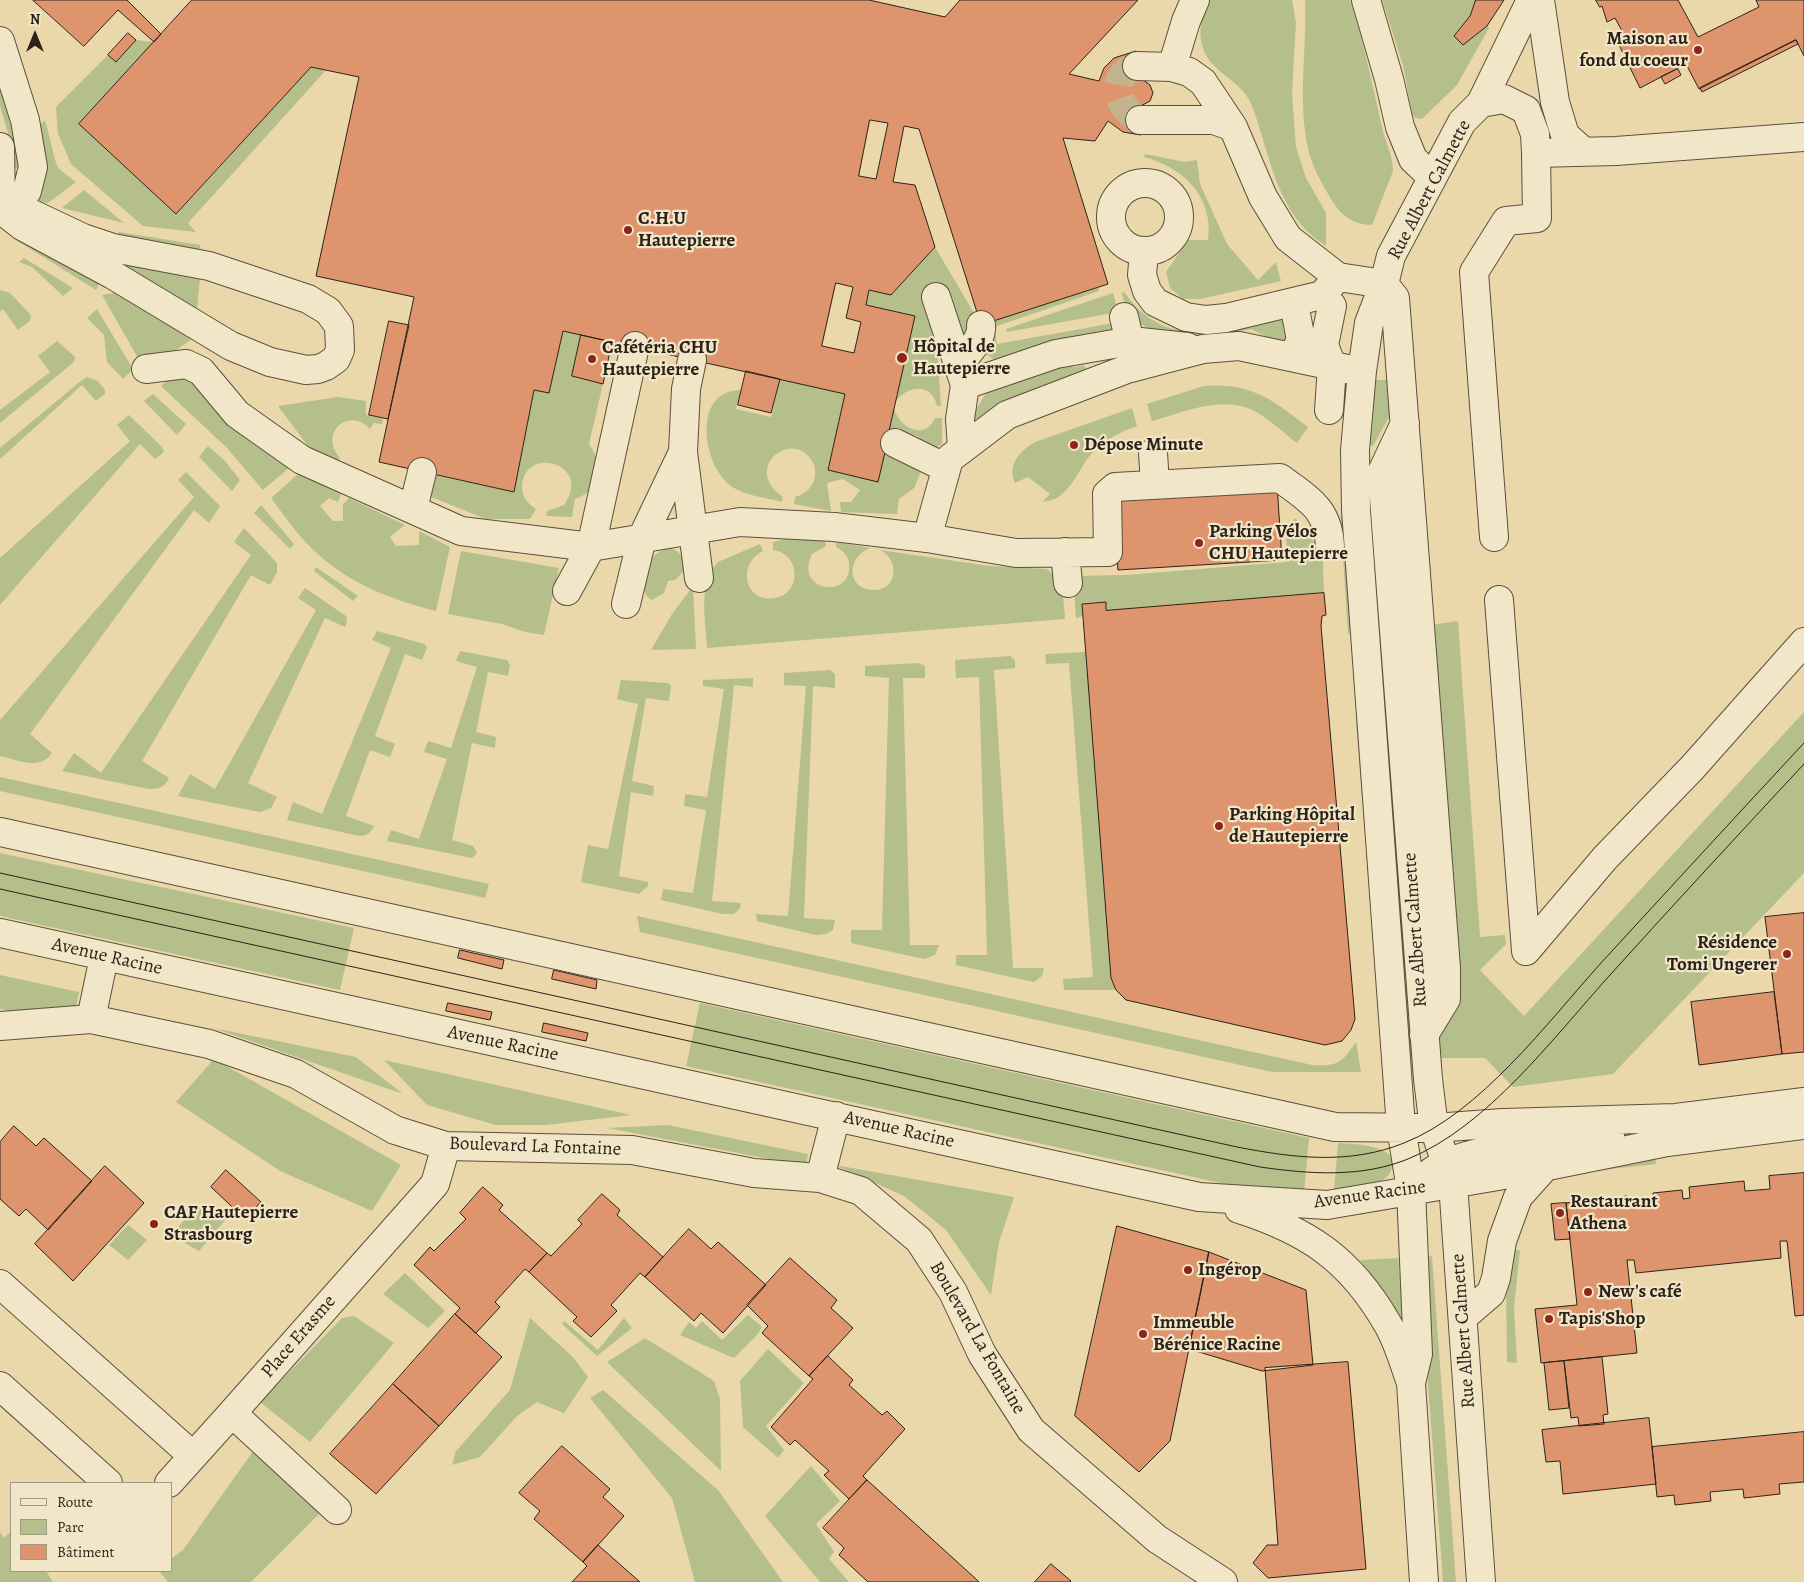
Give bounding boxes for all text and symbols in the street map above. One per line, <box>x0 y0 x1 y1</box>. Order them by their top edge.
north arrow <box>10 10 60 60</box>
text: N <box>30 10 40 29</box>
place label: Maison au fond du coeur <box>1579 28 1688 72</box>
marker: Maison au fond du coeur <box>1692 44 1704 56</box>
street label: Rue Albert Calmette <box>1384 116 1476 264</box>
place label: C.H.U Hautepierre <box>638 208 735 252</box>
marker: C.H.U Hautepierre <box>622 224 634 236</box>
place label: Hôpital de Hautepierre <box>913 336 1010 380</box>
place label: Cafétéria CHU Hautepierre <box>602 337 717 381</box>
marker: Hôpital de Hautepierre <box>895 351 909 365</box>
marker: Cafétéria CHU Hautepierre <box>586 353 598 365</box>
place label: Dépose Minute <box>1084 434 1203 456</box>
marker: Dépose Minute <box>1068 439 1080 451</box>
place label: Parking Vélos CHU Hautepierre <box>1209 521 1348 565</box>
marker: Parking Vélos CHU Hautepierre <box>1193 537 1205 549</box>
place label: Parking Hôpital de Hautepierre <box>1229 804 1355 848</box>
marker: Parking Hôpital de Hautepierre <box>1213 820 1225 832</box>
street label: Rue Albert Calmette <box>1399 852 1433 1008</box>
place label: Résidence Tomi Ungerer <box>1667 932 1777 976</box>
street label: Avenue Racine <box>49 933 165 981</box>
marker: Résidence Tomi Ungerer <box>1781 948 1793 960</box>
street label: Avenue Racine <box>445 1021 561 1067</box>
street label: Avenue Racine <box>841 1106 957 1154</box>
street label: Boulevard La Fontaine <box>448 1133 622 1161</box>
street label: Avenue Racine <box>1313 1176 1427 1214</box>
place label: Restaurant Athena <box>1570 1191 1658 1235</box>
place label: CAF Hautepierre Strasbourg <box>164 1202 298 1246</box>
marker: Restaurant Athena <box>1554 1207 1566 1219</box>
marker: CAF Hautepierre Strasbourg <box>148 1218 160 1230</box>
street label: Rue Albert Calmette <box>1447 1253 1481 1409</box>
street label: Boulevard La Fontaine <box>924 1258 1030 1418</box>
place label: Ingérop <box>1198 1259 1262 1281</box>
marker: Ingérop <box>1182 1264 1194 1276</box>
place label: New's café <box>1598 1281 1682 1303</box>
marker: New's café <box>1582 1286 1594 1298</box>
street label: Place Erasme <box>257 1291 341 1383</box>
place label: Tapis'Shop <box>1559 1308 1646 1330</box>
place label: Immeuble Bérénice Racine <box>1153 1312 1281 1356</box>
marker: Tapis'Shop <box>1543 1313 1555 1325</box>
marker: Immeuble Bérénice Racine <box>1137 1328 1149 1340</box>
legend <box>10 1482 172 1572</box>
text: Route <box>57 1492 93 1512</box>
text: Parc <box>57 1517 84 1537</box>
text: Bâtiment <box>57 1542 115 1562</box>

